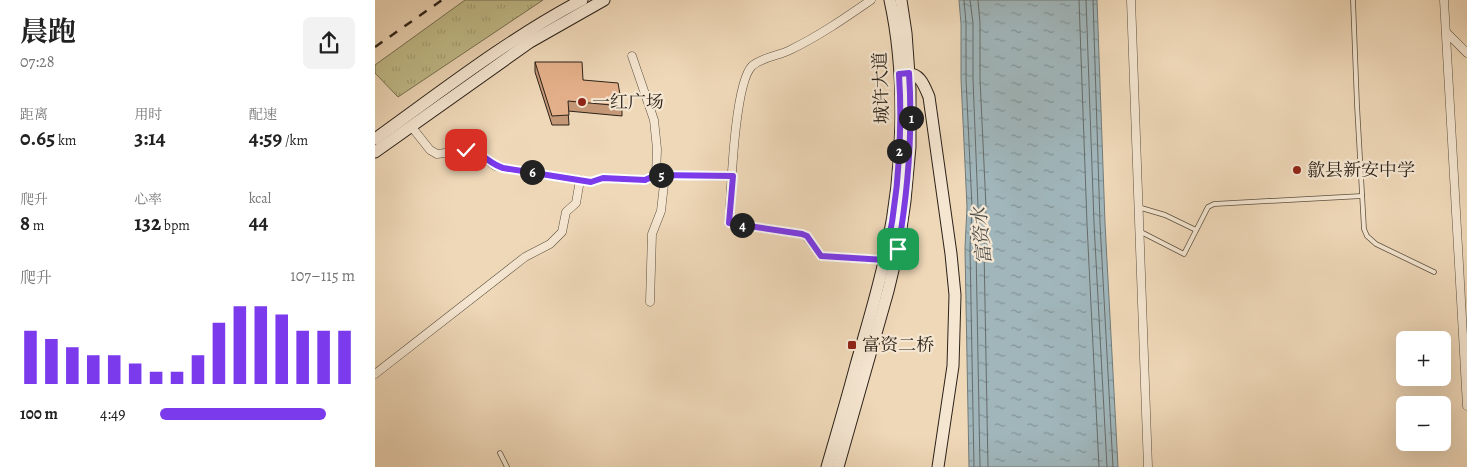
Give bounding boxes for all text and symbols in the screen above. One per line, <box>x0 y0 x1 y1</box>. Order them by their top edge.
text: 晨跑 <box>20 13 76 51</box>
button: share <box>303 17 355 69</box>
text: 07:28 <box>20 51 54 73</box>
street label: 城许大道 <box>868 52 894 124</box>
place label: 一红广场 <box>592 90 664 114</box>
marker: 一红广场 <box>576 96 588 108</box>
text: 距离 <box>20 105 48 124</box>
text: 用时 <box>134 105 162 124</box>
text: 配速 <box>249 105 277 124</box>
pin: 1 <box>899 106 923 130</box>
text: 1 <box>909 109 914 128</box>
text: 0.65 <box>20 124 55 152</box>
text: 3:14 <box>134 124 166 152</box>
text: 4:59 <box>249 124 282 152</box>
pin <box>445 129 487 171</box>
text: km <box>55 131 77 150</box>
text: /km <box>282 131 308 150</box>
icon: check <box>452 136 480 164</box>
pin: 2 <box>887 138 911 164</box>
text: 2 <box>896 142 903 161</box>
place label: 歙县新安中学 <box>1307 158 1415 182</box>
pin: 6 <box>519 160 545 184</box>
pin: 5 <box>649 162 673 188</box>
text: 6 <box>529 163 536 182</box>
marker: 歙县新安中学 <box>1291 164 1303 176</box>
text: 5 <box>659 166 664 185</box>
text: kcal <box>249 189 271 208</box>
text: 爬升 <box>20 190 48 209</box>
text: 心率 <box>134 190 162 209</box>
water label: 富资水 <box>966 204 998 266</box>
text: 44 <box>249 208 268 236</box>
text: 8 <box>20 209 30 237</box>
text: 132 <box>134 209 161 237</box>
pin: 4 <box>729 212 755 238</box>
text: m <box>30 216 45 235</box>
text: bpm <box>161 216 190 235</box>
text: 4 <box>739 216 746 235</box>
pin <box>877 228 919 270</box>
icon: arrive <box>884 235 912 263</box>
text: 107–115 m <box>290 265 355 287</box>
text: 爬升 <box>20 267 52 289</box>
map controls <box>1396 331 1451 451</box>
button: + <box>1396 331 1451 386</box>
place label: 富资二桥 <box>862 333 934 357</box>
marker: 富资二桥 <box>846 339 858 351</box>
button: − <box>1396 396 1451 451</box>
text: 100 m <box>20 403 58 425</box>
text: 4:49 <box>100 403 126 425</box>

